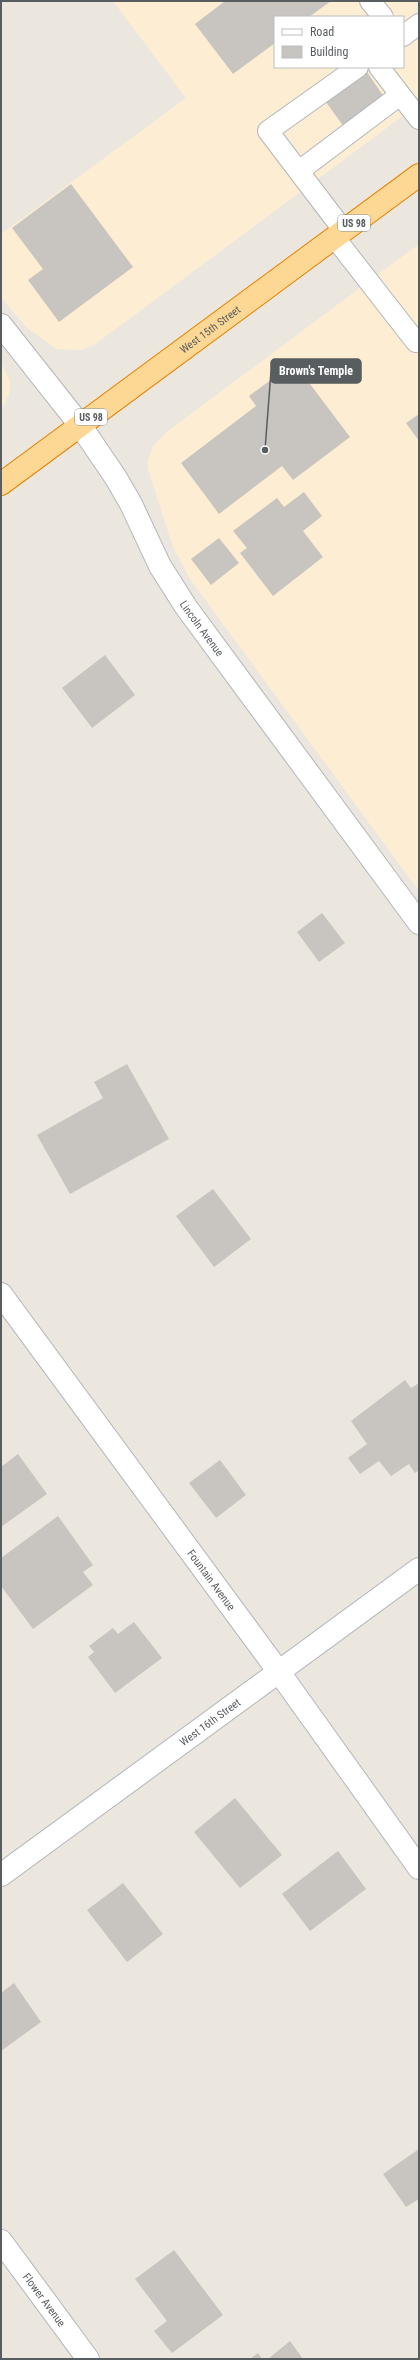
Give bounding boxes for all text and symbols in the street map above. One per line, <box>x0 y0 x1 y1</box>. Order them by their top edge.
legend <box>274 16 404 68</box>
text: Road <box>310 25 334 39</box>
text: Building <box>310 45 348 59</box>
road number: US 98 <box>338 215 370 231</box>
street label: West 15th Street <box>177 303 243 356</box>
callout: Brown's Temple <box>271 359 361 383</box>
text: Brown's Temple <box>279 364 353 378</box>
road number: US 98 <box>75 409 107 425</box>
street label: Lincoln Avenue <box>177 598 226 659</box>
street label: Fountain Avenue <box>185 1547 238 1613</box>
street label: West 16th Street <box>177 1696 243 1749</box>
street label: Flower Avenue <box>20 2270 68 2329</box>

